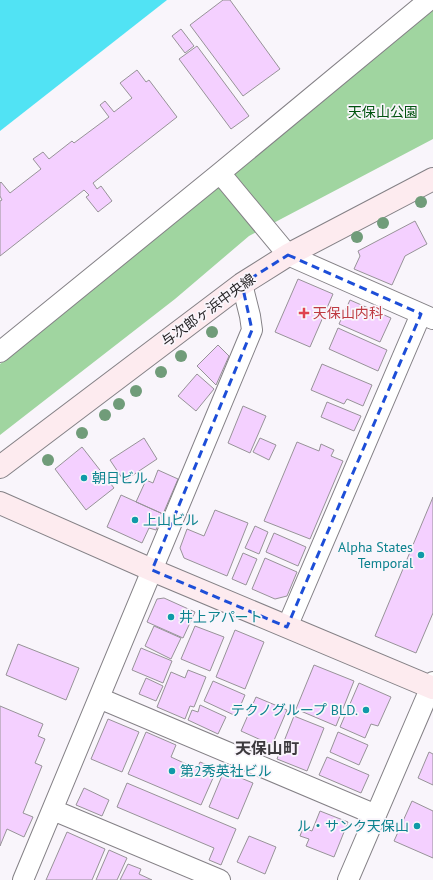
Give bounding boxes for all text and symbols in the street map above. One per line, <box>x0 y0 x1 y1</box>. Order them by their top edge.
park label: 天保山公園 <box>348 103 418 121</box>
street label: 与次郎ヶ浜中央線 <box>157 270 259 350</box>
place label: 天保山内科 <box>313 304 383 322</box>
marker: 天保山内科 <box>298 307 310 319</box>
place label: 朝日ビル <box>92 469 148 487</box>
marker: 朝日ビル <box>79 473 89 483</box>
place label: 上山ビル <box>143 511 199 529</box>
marker: 上山ビル <box>130 515 140 525</box>
place label: Alpha States Temporal <box>338 538 413 572</box>
marker: Alpha States Temporal <box>416 550 426 560</box>
place label: 井上アパート <box>179 608 263 626</box>
marker: 井上アパート <box>166 612 176 622</box>
place label: テクノグループ BLD. <box>231 701 358 719</box>
marker: テクノグループ BLD. <box>361 705 371 715</box>
district label: 天保山町 <box>235 738 299 758</box>
place label: 第2秀英社ビル <box>180 762 272 780</box>
marker: 第2秀英社ビル <box>167 766 177 776</box>
place label: ル・サンク天保山 <box>297 817 409 835</box>
marker: ル・サンク天保山 <box>412 821 422 831</box>

